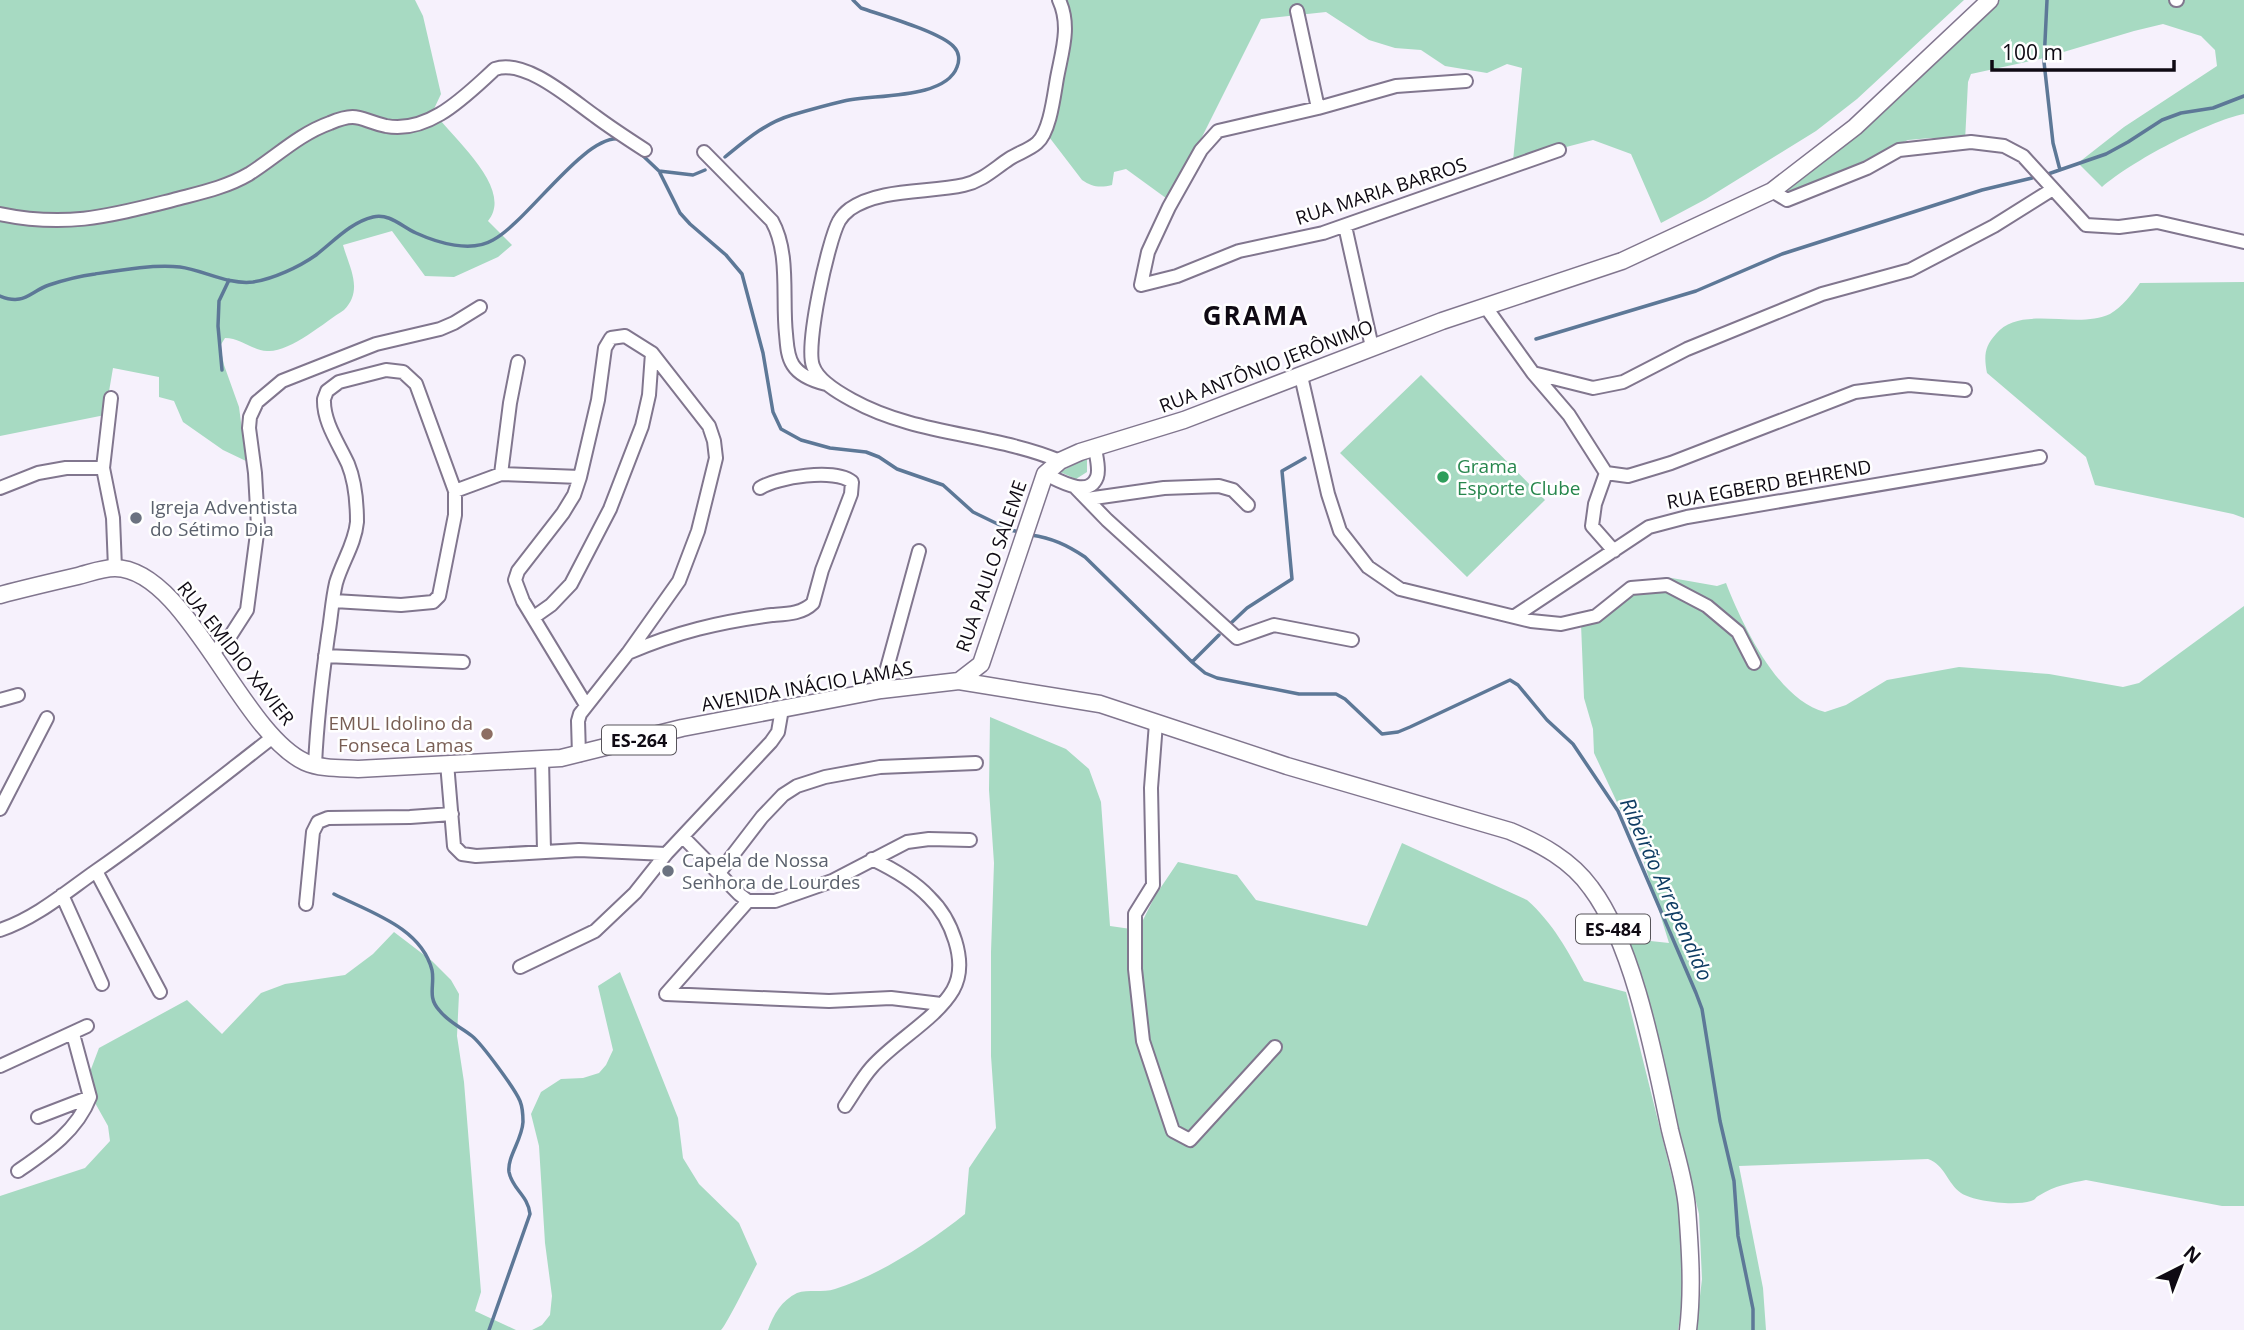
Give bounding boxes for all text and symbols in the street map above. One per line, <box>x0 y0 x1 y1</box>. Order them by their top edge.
scale bar <box>1992 28 2174 72</box>
text: 100 m <box>2002 38 2063 66</box>
street label: RUA MARIA BARROS <box>1292 151 1470 231</box>
district label: GRAMA <box>1203 297 1309 333</box>
street label: RUA ANTÔNIO JERÔNIMO <box>1155 313 1377 419</box>
place label: Grama Esporte Clube <box>1457 453 1581 501</box>
street label: RUA EGBERD BEHREND <box>1665 453 1873 515</box>
marker: Grama Esporte Clube <box>1435 469 1451 485</box>
street label: RUA PAULO SALEME <box>949 477 1033 655</box>
place label: Igreja Adventista do Sétimo Dia <box>150 494 298 542</box>
marker: Igreja Adventista do Sétimo Dia <box>128 510 144 526</box>
street label: RUA EMIDIO XAVIER <box>172 576 301 731</box>
street label: AVENIDA INÁCIO LAMAS <box>699 655 915 717</box>
place label: EMUL Idolino da Fonseca Lamas <box>328 710 473 758</box>
marker: EMUL Idolino da Fonseca Lamas <box>479 726 495 742</box>
road number: ES-264 <box>602 726 676 754</box>
water label: Ribeirão Arrependido <box>1614 793 1720 985</box>
place label: Capela de Nossa Senhora de Lourdes <box>682 847 860 895</box>
marker: Capela de Nossa Senhora de Lourdes <box>660 863 676 879</box>
road number: ES-484 <box>1576 914 1650 944</box>
north arrow <box>2146 1232 2216 1302</box>
text: N <box>2178 1240 2207 1269</box>

